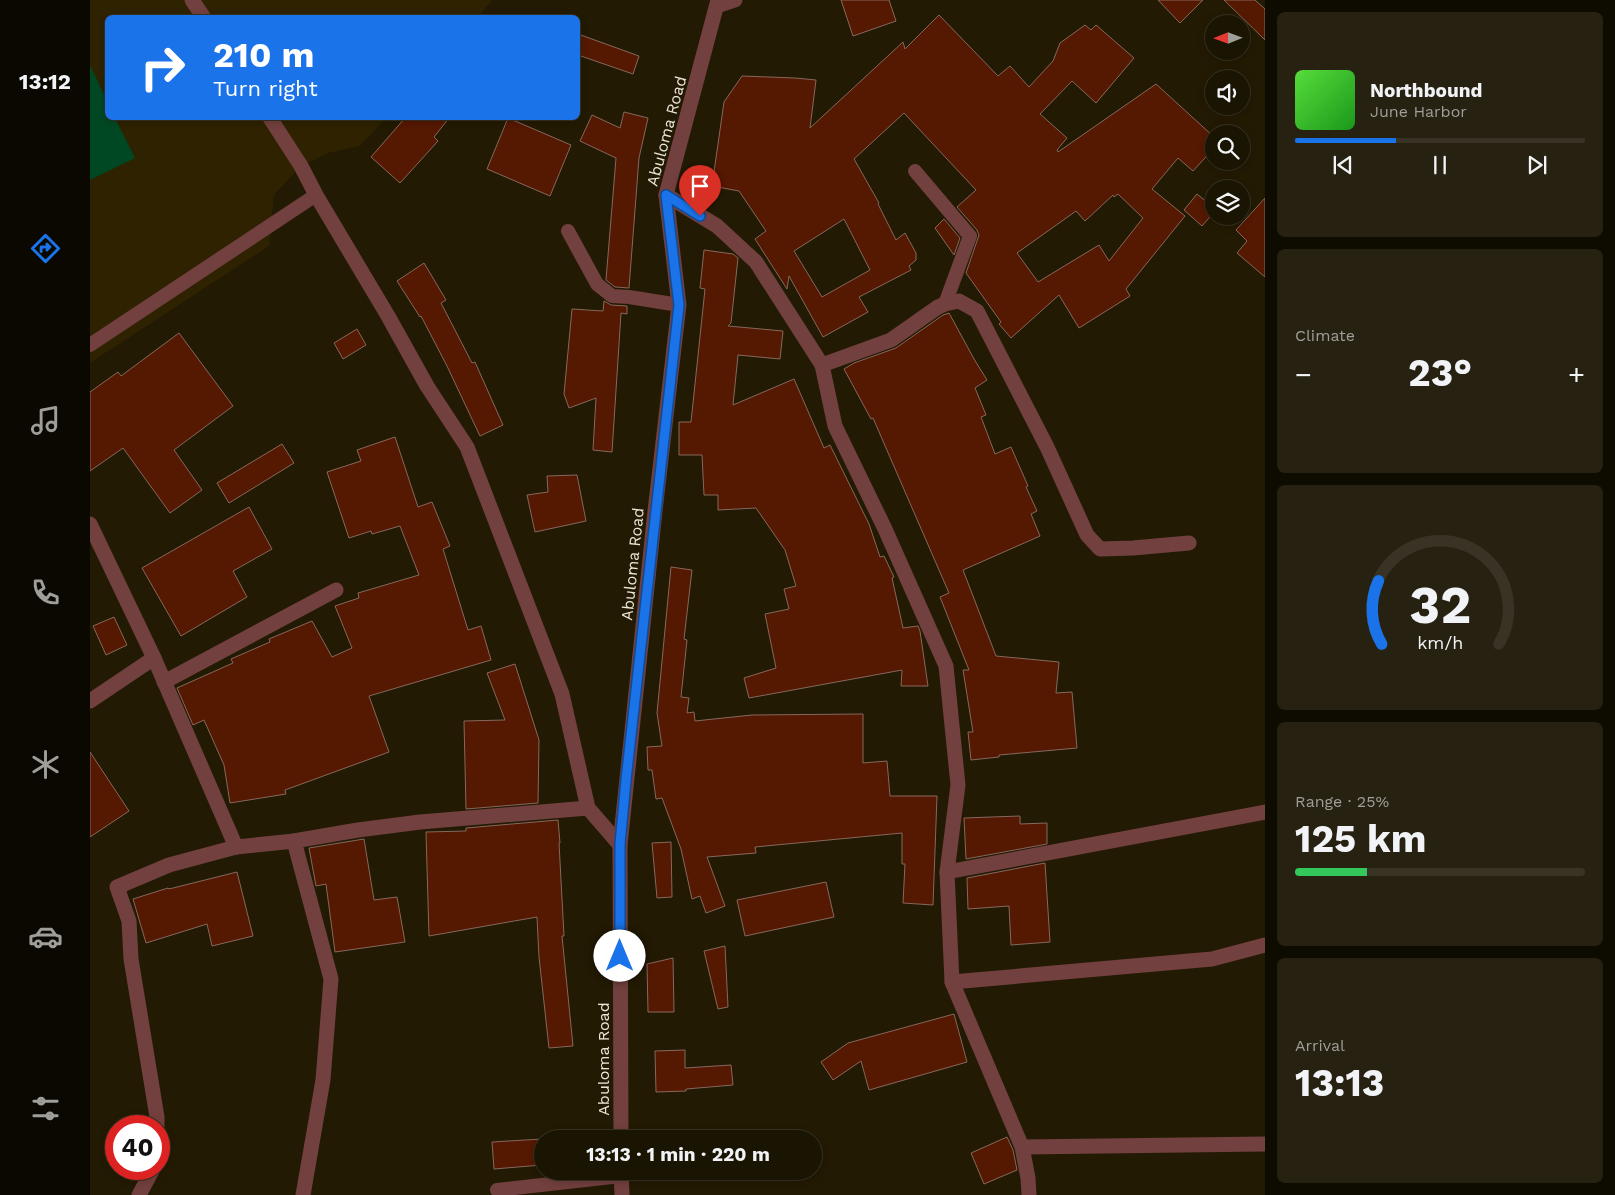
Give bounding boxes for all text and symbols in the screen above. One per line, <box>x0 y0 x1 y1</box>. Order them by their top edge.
north arrow <box>1205 15 1250 60</box>
map controls <box>1205 15 1250 225</box>
text: 210 m <box>213 34 314 76</box>
icon: right <box>130 35 195 100</box>
text: 13:12 <box>19 69 71 94</box>
button: sound <box>1205 70 1250 115</box>
street label: Abuloma Road <box>643 74 690 188</box>
text: Turn right <box>213 76 318 101</box>
text: Northbound <box>1370 79 1482 102</box>
text: June Harbor <box>1370 102 1467 121</box>
button: search <box>1205 125 1250 170</box>
icon: previous <box>1329 151 1357 179</box>
icon: pause <box>1426 151 1454 179</box>
icon: next <box>1523 151 1551 179</box>
pin <box>679 165 721 216</box>
icon: arrive <box>686 172 714 200</box>
button: layers <box>1205 180 1250 225</box>
icon: directions <box>28 231 63 266</box>
text: Climate <box>1295 326 1355 345</box>
text: 23° <box>1408 351 1472 395</box>
text: − <box>1295 358 1312 391</box>
text: + <box>1568 358 1585 391</box>
icon: music <box>28 403 63 438</box>
street label: Abuloma Road <box>617 507 648 621</box>
icon: phone <box>28 575 63 610</box>
text: 32 <box>1409 575 1471 636</box>
text: km/h <box>1417 632 1463 653</box>
icon: climate <box>28 747 63 782</box>
text: Range · 25% <box>1295 792 1389 811</box>
text: 125 km <box>1295 817 1426 861</box>
icon: car <box>28 919 63 954</box>
position arrow <box>593 929 645 981</box>
street label: Abuloma Road <box>594 1002 613 1116</box>
text: Arrival <box>1295 1036 1345 1055</box>
text: 13:13 <box>1295 1061 1384 1105</box>
icon: filters <box>28 1091 63 1126</box>
speed limit sign: 40 <box>105 1115 170 1180</box>
text: 13:13 · 1 min · 220 m <box>586 1143 770 1166</box>

